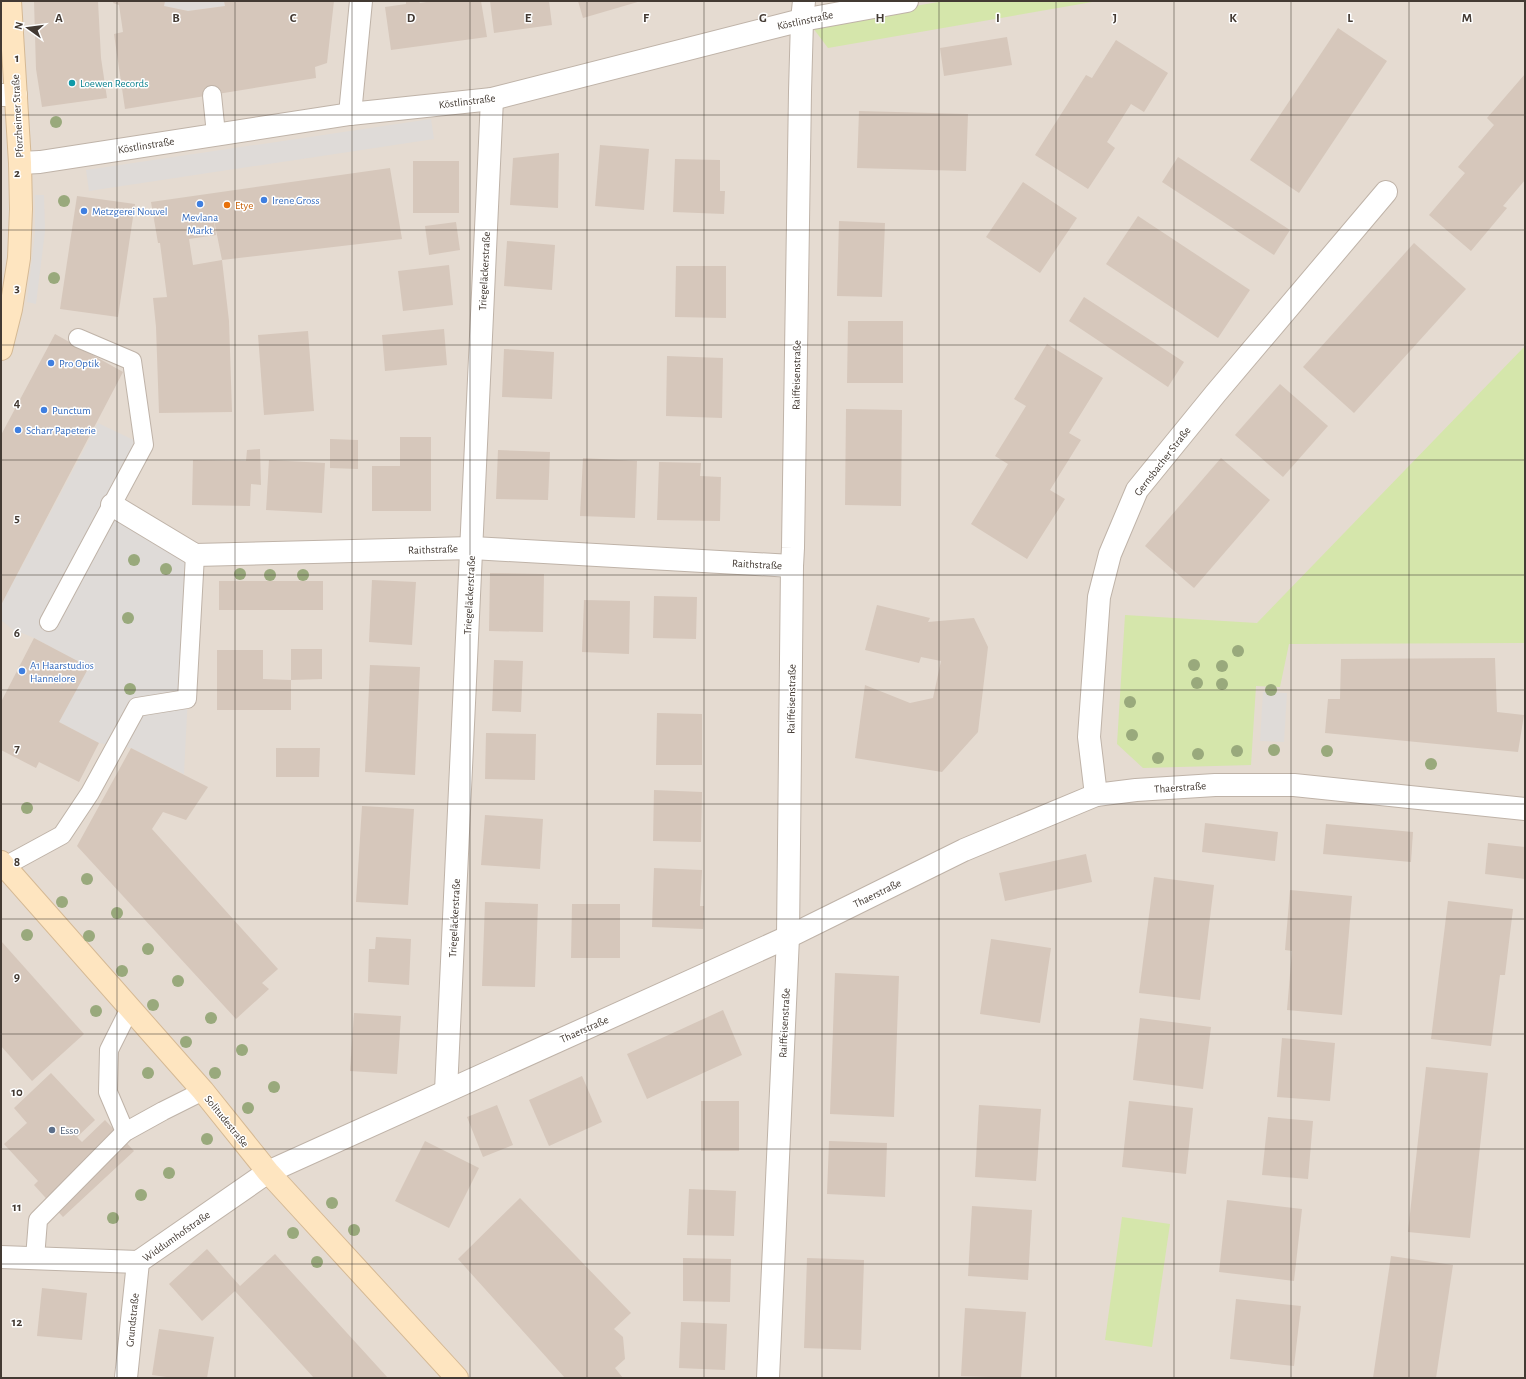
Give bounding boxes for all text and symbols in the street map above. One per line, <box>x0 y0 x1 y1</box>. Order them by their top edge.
north arrow <box>8 8 48 48</box>
street label: Köstlinstraße <box>776 9 834 32</box>
text: A <box>55 12 63 25</box>
text: B <box>172 12 180 25</box>
text: C <box>290 12 297 25</box>
text: D <box>407 12 416 25</box>
text: E <box>525 12 532 25</box>
text: F <box>643 12 650 25</box>
text: G <box>759 12 767 25</box>
text: H <box>875 12 885 25</box>
text: I <box>996 12 1000 25</box>
text: J <box>1113 12 1117 25</box>
text: K <box>1229 12 1237 25</box>
text: L <box>1347 12 1353 25</box>
text: M <box>1462 12 1472 25</box>
text: N <box>13 21 25 31</box>
text: 1 <box>15 52 19 65</box>
street label: Pforzheimer Straße <box>10 74 25 158</box>
marker: Loewen Records <box>67 78 77 88</box>
place label: Loewen Records <box>80 78 148 89</box>
street label: Köstlinstraße <box>438 93 496 110</box>
street label: Köstlinstraße <box>117 136 175 155</box>
text: 2 <box>14 167 20 180</box>
marker: Irene Gross <box>259 195 269 205</box>
place label: Irene Gross <box>272 195 319 206</box>
marker: Mevlana Markt <box>195 199 205 209</box>
marker: Etye <box>222 200 232 210</box>
place label: Etye <box>235 200 253 211</box>
marker: Metzgerei Nouvel <box>79 206 89 216</box>
place label: Metzgerei Nouvel <box>92 206 168 217</box>
place label: Mevlana Markt <box>182 212 218 236</box>
street label: Triegeläckerstraße <box>477 231 492 311</box>
text: 3 <box>14 282 20 295</box>
street label: Raiffeisenstraße <box>790 340 803 410</box>
marker: Pro Optik <box>46 358 56 368</box>
place label: Pro Optik <box>59 358 99 369</box>
text: 4 <box>14 397 21 410</box>
marker: Punctum <box>39 405 49 415</box>
place label: Punctum <box>52 405 91 416</box>
marker: Scharr Papeterie <box>13 425 23 435</box>
place label: Scharr Papeterie <box>26 425 96 436</box>
street label: Gernsbacher Straße <box>1132 425 1193 498</box>
text: 5 <box>14 512 20 525</box>
street label: Raithstraße <box>408 543 458 556</box>
street label: Triegeläckerstraße <box>462 555 477 635</box>
street label: Raithstraße <box>732 558 782 571</box>
text: 6 <box>14 627 20 640</box>
place label: A1 Haarstudios Hannelore <box>30 660 94 684</box>
street label: Raiffeisenstraße <box>785 664 798 734</box>
marker: A1 Haarstudios Hannelore <box>17 666 27 676</box>
text: 7 <box>14 742 20 755</box>
street label: Thaerstraße <box>1154 780 1206 795</box>
text: 8 <box>14 856 20 869</box>
street label: Thaerstraße <box>851 877 903 910</box>
street label: Triegeläckerstraße <box>447 878 462 958</box>
text: 9 <box>14 971 20 984</box>
street label: Raiffeisenstraße <box>777 988 792 1058</box>
street label: Thaerstraße <box>558 1014 610 1045</box>
text: 10 <box>11 1086 23 1099</box>
street label: Solitudestraße <box>203 1093 251 1149</box>
marker: Esso <box>47 1125 57 1135</box>
place label: Esso <box>60 1125 79 1136</box>
text: 11 <box>12 1201 22 1214</box>
street label: Widdumhofstraße <box>140 1209 212 1264</box>
street label: Grundstraße <box>124 1293 141 1348</box>
text: 12 <box>12 1316 22 1329</box>

